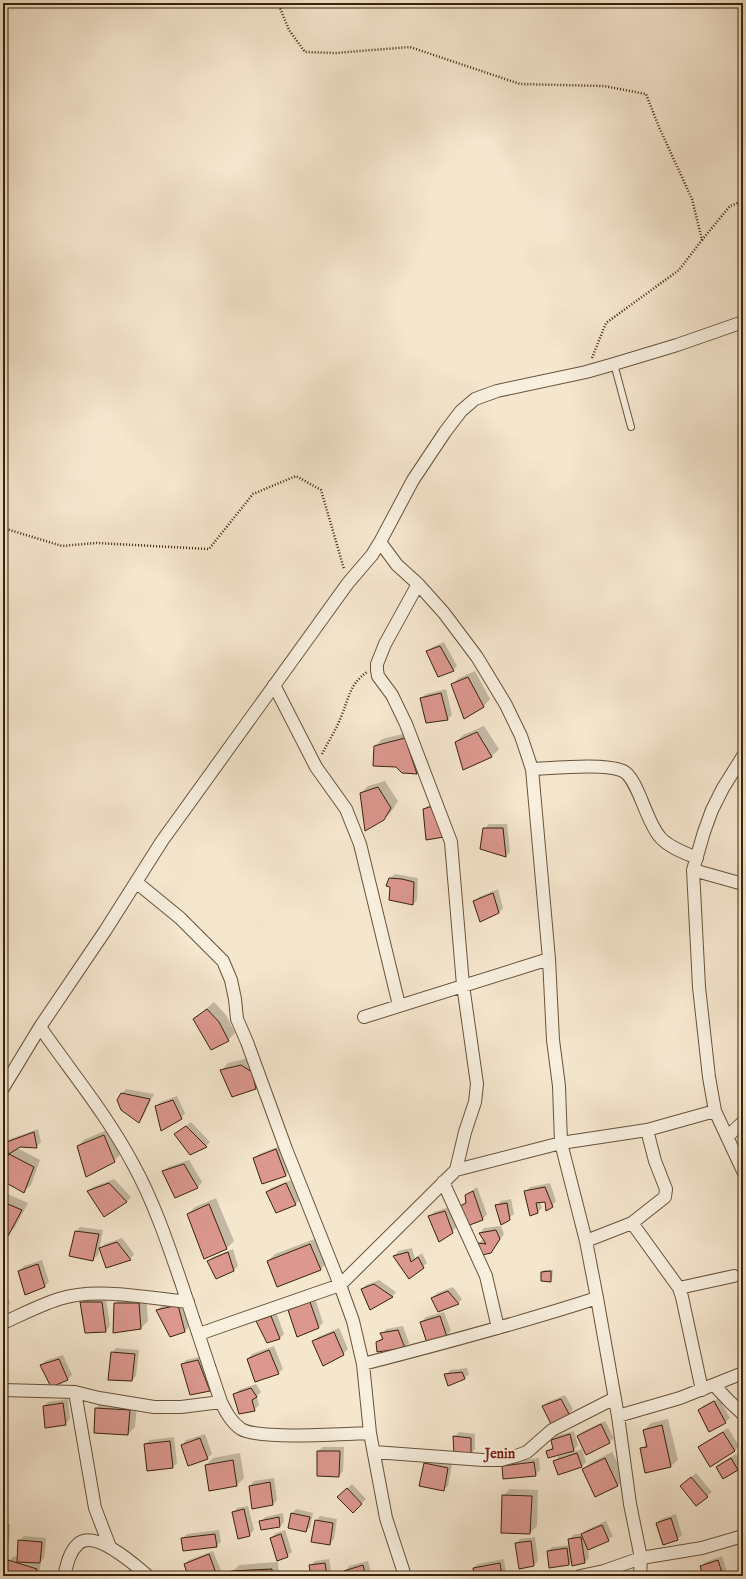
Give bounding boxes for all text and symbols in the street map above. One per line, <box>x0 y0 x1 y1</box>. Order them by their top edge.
district label: Jenin <box>483 1445 516 1463</box>

